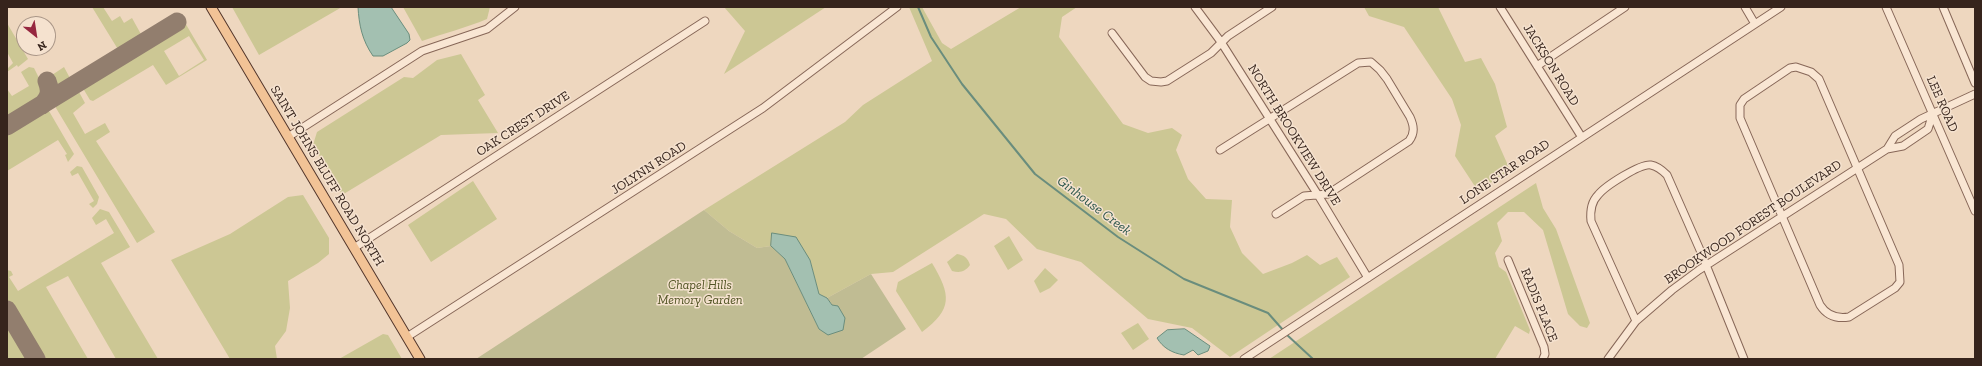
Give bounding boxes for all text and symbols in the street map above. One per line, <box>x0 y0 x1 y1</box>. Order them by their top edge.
north arrow <box>16 16 56 56</box>
street label: JACKSON ROAD <box>1520 21 1582 109</box>
text: N <box>35 38 49 54</box>
street label: NORTH BROOKVIEW DRIVE <box>1244 62 1344 208</box>
street label: LEE ROAD <box>1923 73 1961 135</box>
street label: SAINT JOHNS BLUFF ROAD NORTH <box>267 83 387 269</box>
street label: OAK CREST DRIVE <box>473 88 573 160</box>
street label: LONE STAR ROAD <box>1457 136 1553 208</box>
street label: JOLYNN ROAD <box>609 138 689 198</box>
street label: BROOKWOOD FOREST BOULEVARD <box>1661 157 1845 287</box>
water label: Ginhouse Creek <box>1054 173 1134 239</box>
street label: RADIS PLACE <box>1517 266 1561 344</box>
park label: Chapel Hills Memory Garden <box>657 277 743 308</box>

